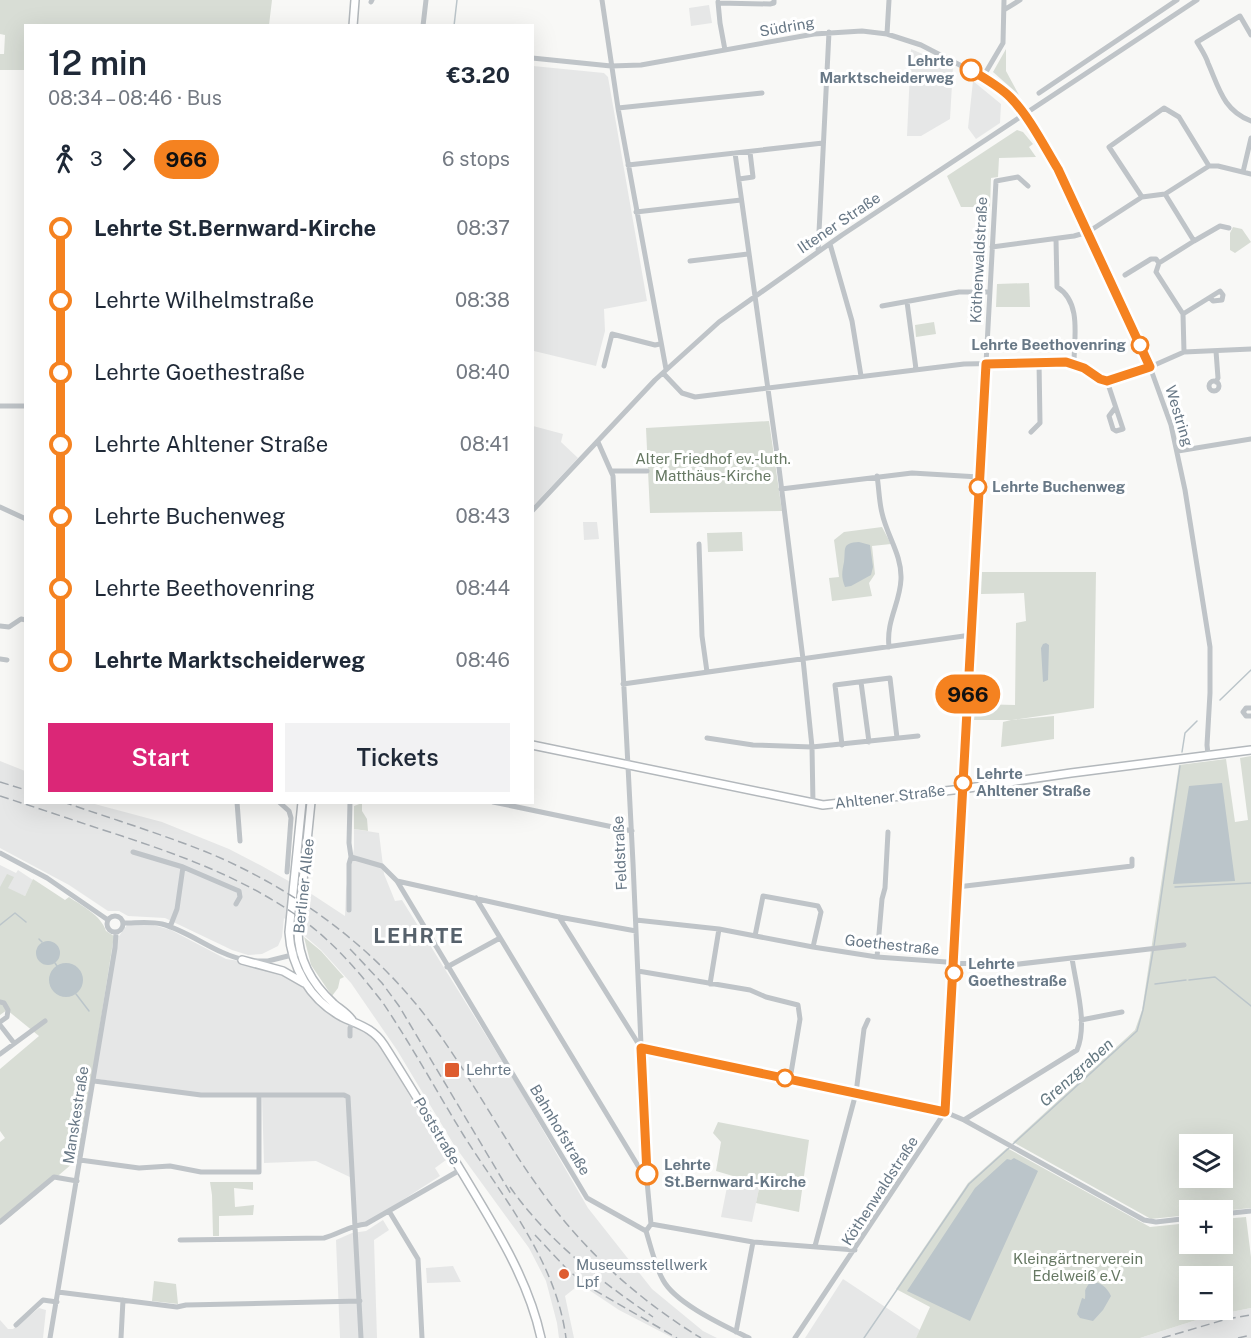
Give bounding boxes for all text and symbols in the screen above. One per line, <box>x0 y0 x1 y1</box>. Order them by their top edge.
street label: Südring <box>758 13 816 40</box>
text: 12 min <box>48 44 147 82</box>
place label: Lehrte Marktscheiderweg <box>819 52 955 86</box>
marker: Lehrte Marktscheiderweg <box>960 59 982 81</box>
text: €3.20 <box>447 62 510 88</box>
text: 08:34 – 08:46 · Bus <box>48 86 222 110</box>
icon: walk <box>48 143 81 176</box>
icon: forward <box>112 143 145 176</box>
text: 3 <box>90 147 103 171</box>
text: 966 <box>166 147 207 172</box>
text: 6 stops <box>442 147 510 171</box>
street label: Iltener Straße <box>794 189 883 256</box>
street label: Köthenwaldstraße <box>967 196 990 324</box>
text: Lehrte St.Bernward-Kirche <box>94 215 376 241</box>
text: 08:37 <box>456 216 510 240</box>
text: Lehrte Wilhelmstraße <box>94 287 314 313</box>
text: 08:38 <box>455 288 510 312</box>
place label: Lehrte Beethovenring <box>971 336 1127 353</box>
marker: Lehrte Beethovenring <box>1131 336 1149 354</box>
text: Lehrte Goethestraße <box>94 359 305 385</box>
text: 08:40 <box>456 360 510 384</box>
street label: Westring <box>1162 383 1197 448</box>
text: Lehrte Ahltener Straße <box>94 431 328 457</box>
text: 08:41 <box>460 432 510 456</box>
park label: Alter Friedhof ev.-luth. Matthäus-Kirche <box>635 450 791 484</box>
marker: Lehrte Buchenweg <box>969 478 987 496</box>
place label: Lehrte Buchenweg <box>992 478 1126 495</box>
text: Lehrte Buchenweg <box>94 503 285 529</box>
text: 08:43 <box>455 504 510 528</box>
text: Lehrte Beethovenring <box>94 575 315 601</box>
text: 08:44 <box>455 576 510 600</box>
text: Lehrte Marktscheiderweg <box>94 647 365 673</box>
text: 08:46 <box>456 648 510 672</box>
line badge: 966 <box>934 674 1002 714</box>
text: 966 <box>947 682 989 707</box>
button: Start <box>48 723 273 792</box>
button: Tickets <box>285 723 510 792</box>
place label: Lehrte Ahltener Straße <box>976 765 1091 799</box>
marker: Lehrte Ahltener Straße <box>954 774 972 792</box>
street label: Ahltener Straße <box>834 781 946 812</box>
street label: Feldstraße <box>609 815 630 891</box>
street label: Berliner Allee <box>290 838 317 934</box>
district label: LEHRTE <box>373 923 465 948</box>
street label: Goethestraße <box>844 931 940 958</box>
place label: Lehrte Goethestraße <box>968 955 1067 989</box>
marker: Lehrte Goethestraße <box>945 964 963 982</box>
water label: Grenzgraben <box>1036 1034 1117 1110</box>
marker: Lehrte <box>443 1061 461 1079</box>
place label: Lehrte <box>466 1061 511 1078</box>
street label: Manskestraße <box>59 1065 92 1165</box>
unlabelled marker <box>776 1069 794 1087</box>
street label: Bahnhofstraße <box>527 1081 594 1178</box>
street label: Poststraße <box>411 1094 464 1168</box>
street label: Köthenwaldstraße <box>838 1133 921 1249</box>
map controls <box>1179 1134 1233 1320</box>
button: layers <box>1179 1134 1233 1188</box>
place label: Lehrte St.Bernward-Kirche <box>664 1156 806 1190</box>
marker: Lehrte St.Bernward-Kirche <box>636 1163 658 1185</box>
button: + <box>1179 1200 1233 1254</box>
park label: Kleingärtnerverein Edelweiß e.V. <box>1013 1250 1143 1284</box>
place label: Museumsstellwerk Lpf <box>576 1256 708 1290</box>
button: − <box>1179 1266 1233 1320</box>
marker: Museumsstellwerk Lpf <box>557 1267 571 1281</box>

